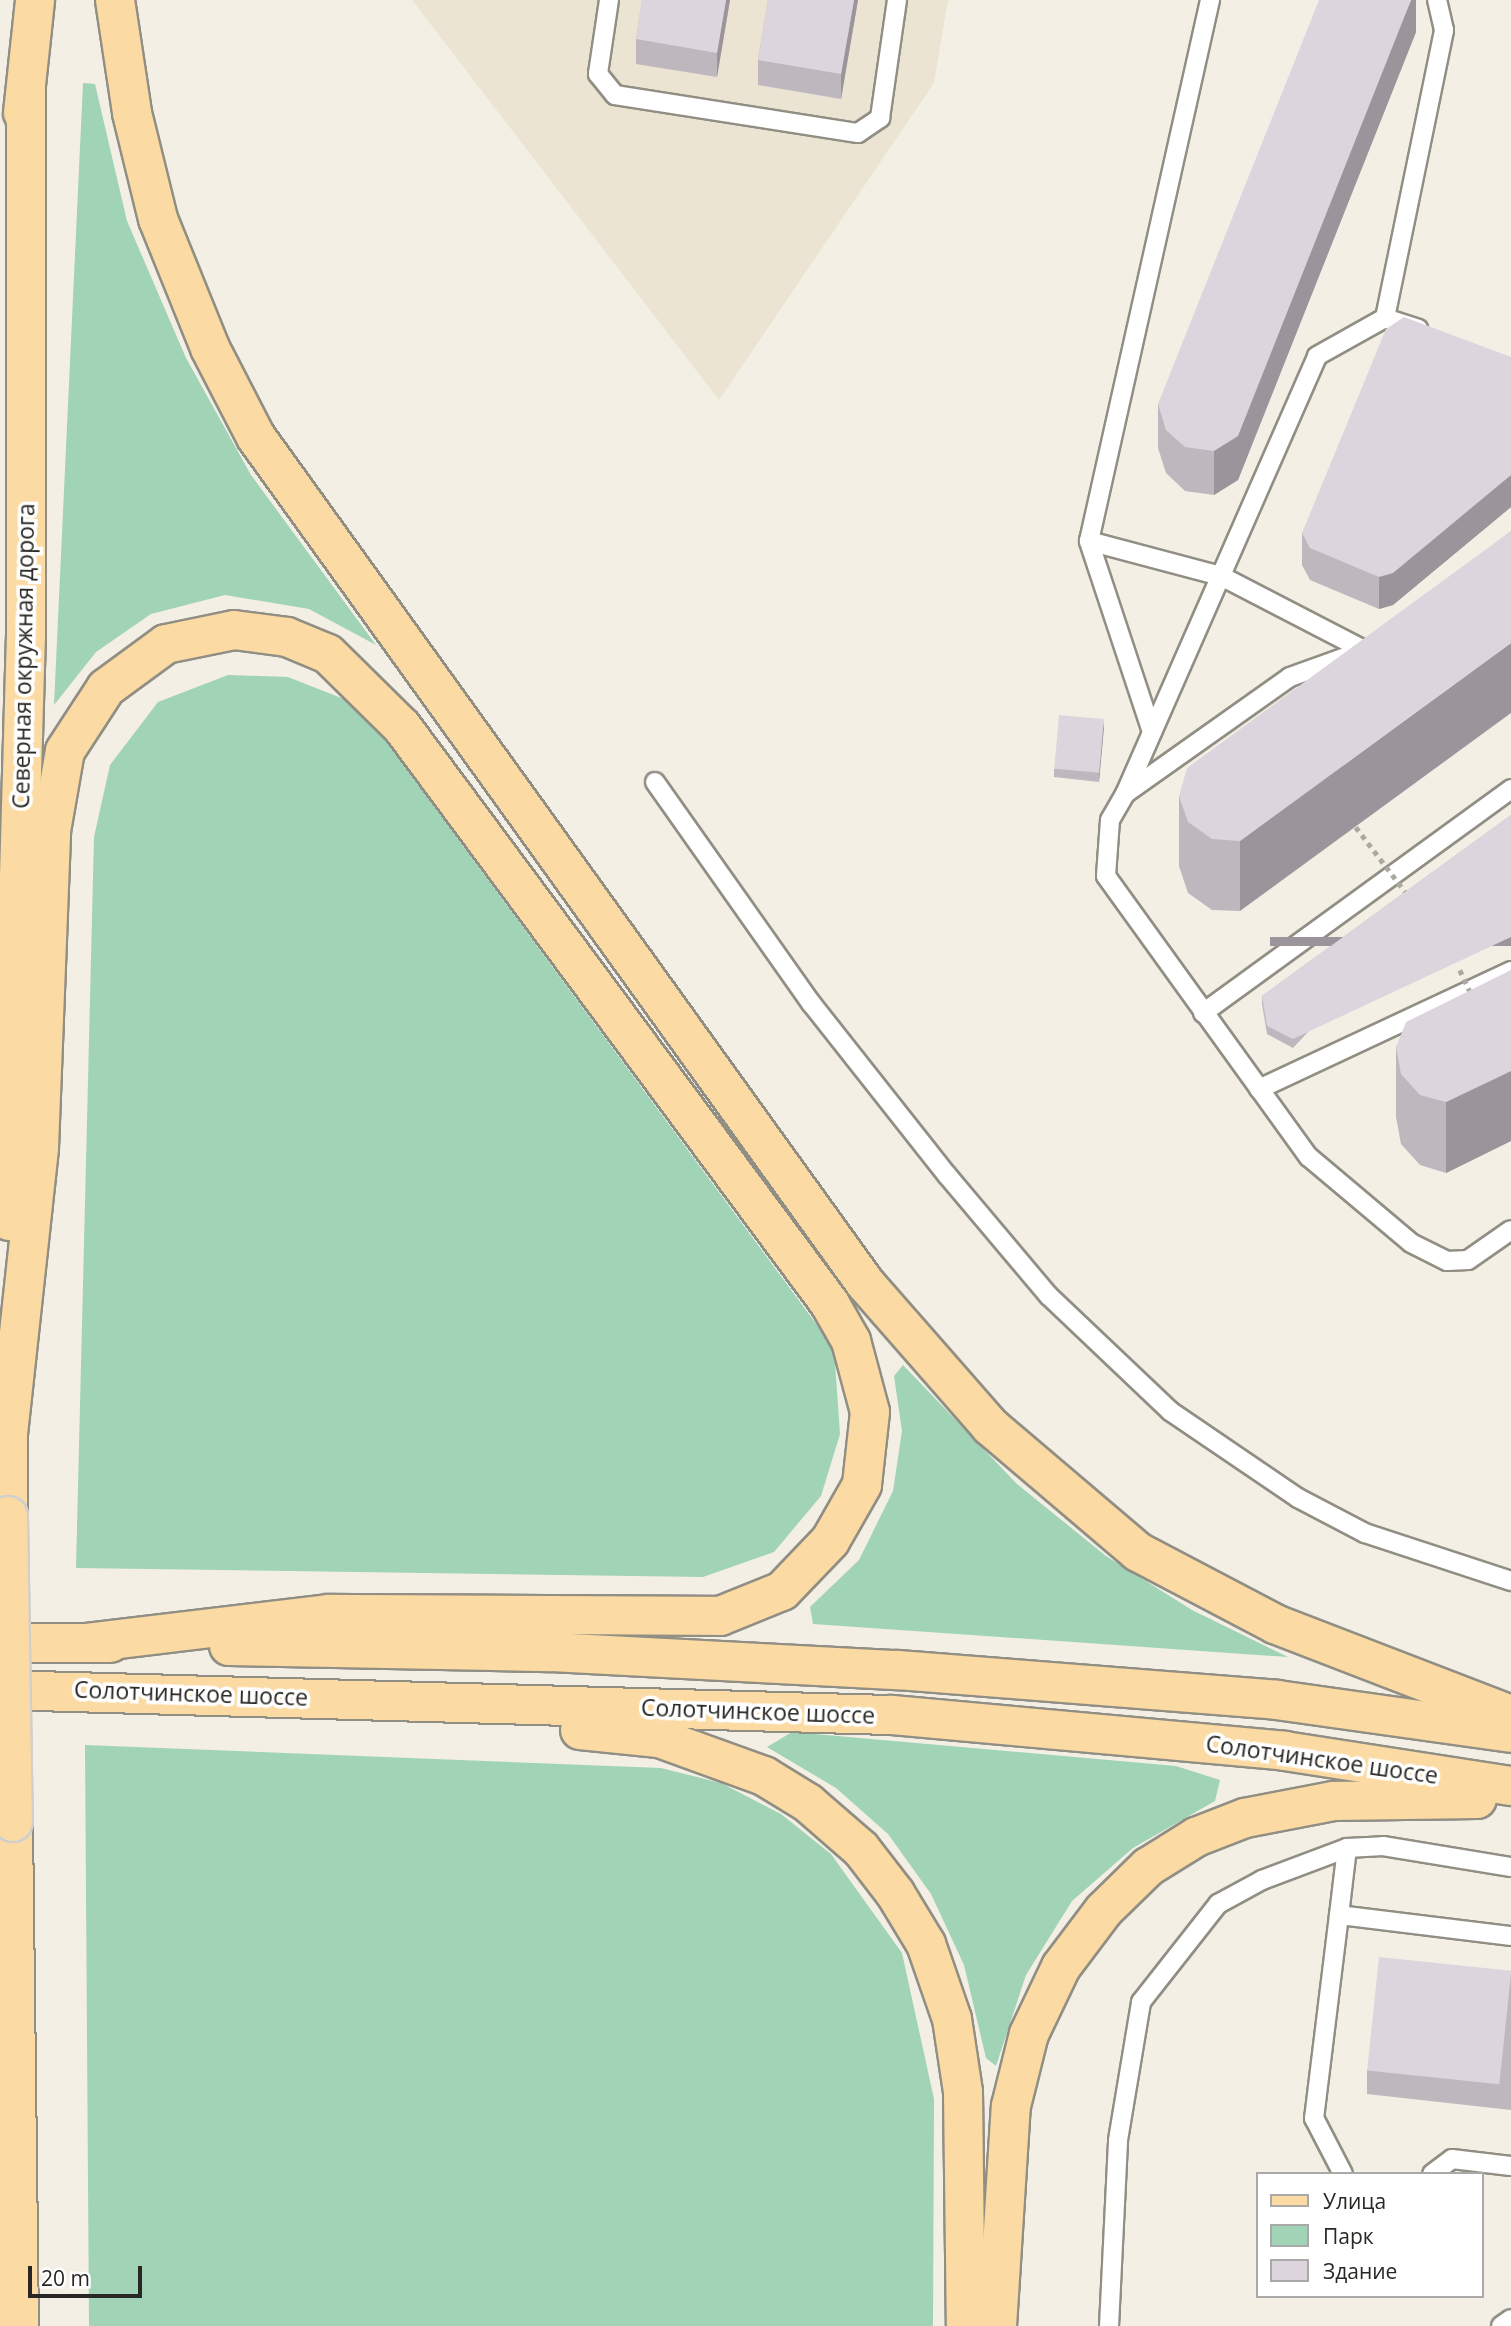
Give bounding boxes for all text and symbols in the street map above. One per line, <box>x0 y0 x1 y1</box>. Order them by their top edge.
street label: Северная окружная дорога <box>7 503 39 809</box>
street label: Солотчинское шоссе <box>74 1675 308 1711</box>
street label: Солотчинское шоссе <box>641 1693 875 1729</box>
street label: Солотчинское шоссе <box>1204 1729 1440 1789</box>
legend <box>1256 2172 1483 2298</box>
text: Улица <box>1323 2187 1386 2215</box>
text: Парк <box>1323 2222 1374 2250</box>
scale bar <box>32 2252 145 2296</box>
text: Здание <box>1323 2257 1397 2285</box>
text: 20 m <box>41 2264 90 2292</box>

